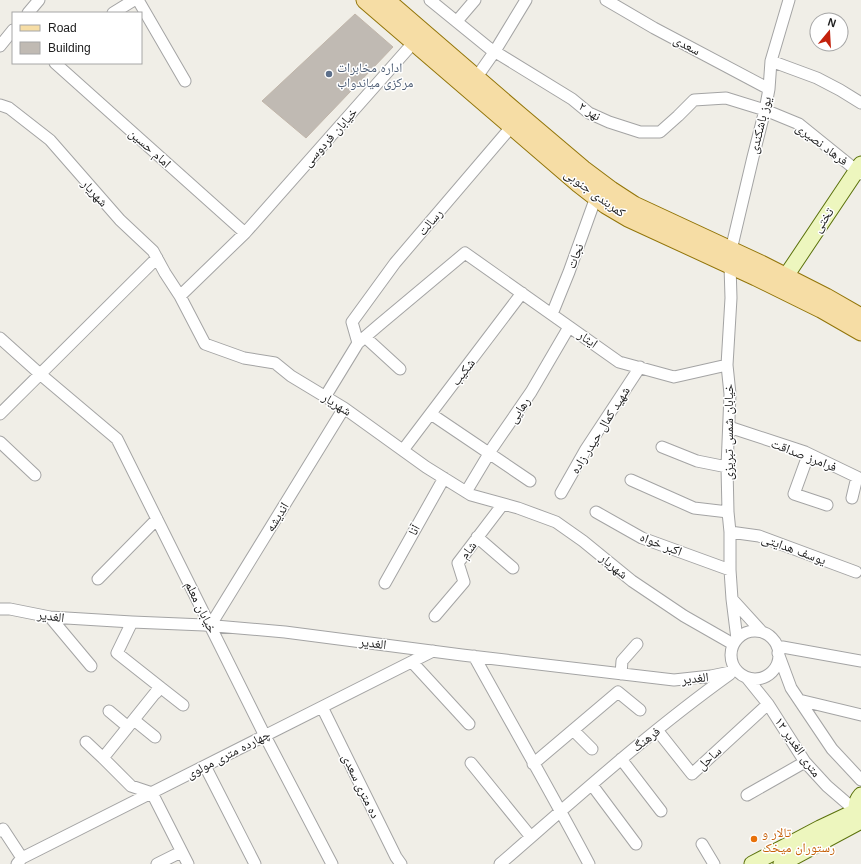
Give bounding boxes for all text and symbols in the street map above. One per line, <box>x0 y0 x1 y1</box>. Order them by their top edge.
legend <box>12 12 142 64</box>
north arrow <box>809 12 849 52</box>
text: N <box>826 16 838 29</box>
text: Road <box>48 21 77 35</box>
street label: سعدی <box>671 32 703 59</box>
text: Building <box>48 41 91 55</box>
place label: اداره مخابرات مرکزی میاندواب <box>337 60 413 91</box>
marker: اداره مخابرات مرکزی میاندواب <box>324 69 334 79</box>
street label: یوز باشکندی <box>746 95 775 155</box>
street label: نهر ۲ <box>576 98 604 124</box>
street label: خیابان فردوسی <box>300 104 361 170</box>
street label: فرهاد نصیری <box>792 120 851 169</box>
street label: امام حسین <box>125 125 174 172</box>
street label: کمربندی جنوبی <box>561 166 629 221</box>
street label: شهریار <box>77 176 111 210</box>
street label: تختی <box>809 205 838 236</box>
street label: رسالت <box>415 206 446 239</box>
street label: نجات <box>564 241 587 271</box>
street label: ایثار <box>574 326 601 352</box>
street label: شکیب <box>448 356 478 389</box>
street label: شهید کمال حیدر زاده <box>567 384 634 477</box>
street label: خیابان شمس تبریزی <box>721 384 737 480</box>
street label: شهریار <box>318 389 354 420</box>
street label: رهایی <box>505 394 534 426</box>
street label: فرامرز صداقت <box>769 436 839 475</box>
street label: اندیشه <box>262 500 292 535</box>
street label: آنا <box>405 521 423 538</box>
street label: اکبر خواه <box>637 529 684 560</box>
street label: یوسف هدایتی <box>759 530 828 568</box>
street label: شام <box>457 538 480 562</box>
street label: شهریار <box>596 549 631 583</box>
street label: خیابان معلم <box>181 579 220 636</box>
street label: الغدیر <box>36 607 65 626</box>
street label: الغدیر <box>358 634 387 653</box>
street label: الغدیر <box>680 669 709 688</box>
street label: ۱۲ متری الغدیر <box>771 714 824 781</box>
street label: فرهنگ <box>629 723 664 755</box>
street label: چهارده متری مولوی <box>184 726 273 783</box>
street label: ساحل <box>694 743 725 774</box>
street label: ده متری سعدی <box>338 751 383 821</box>
place label: تالار و رستوران میخک <box>762 825 835 856</box>
marker: تالار و رستوران میخک <box>749 834 759 844</box>

